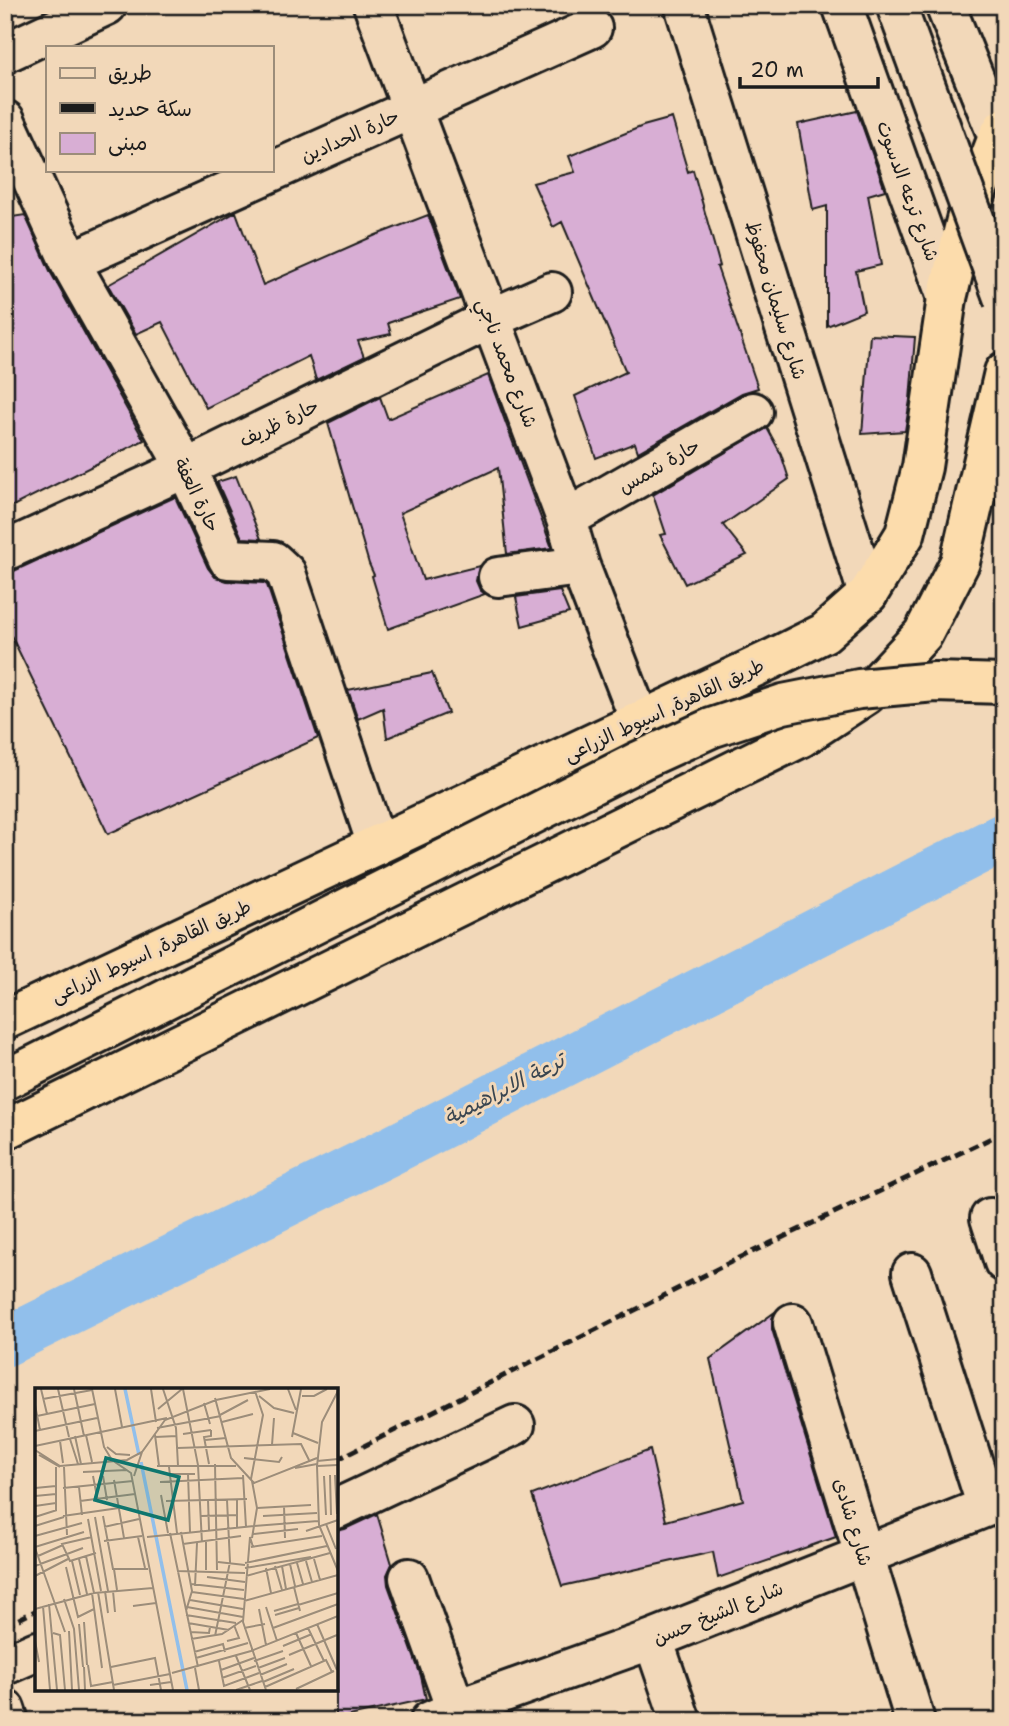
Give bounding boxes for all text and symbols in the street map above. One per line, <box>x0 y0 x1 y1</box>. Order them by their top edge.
legend <box>46 46 273 172</box>
scale bar <box>740 46 878 90</box>
text: 20 m <box>750 56 804 84</box>
text: طريق <box>108 59 152 87</box>
text: سكة حديد <box>108 95 192 123</box>
street label: حارة الحدادين <box>297 103 403 169</box>
street label: شارع ترعه الدسوت <box>870 117 945 265</box>
text: مبنى <box>108 129 147 157</box>
street label: شارع سليمان محفوظ <box>739 217 812 383</box>
street label: شارع محمد ناجي <box>467 295 543 433</box>
street label: حارة ظريف <box>235 393 323 453</box>
street label: حارة شمس <box>614 433 704 499</box>
street label: حارة العفة <box>168 454 226 536</box>
street label: طريق القاهرة, اسيوط الزراعى <box>560 653 768 767</box>
street label: طريق القاهرة, اسيوط الزراعى <box>47 894 255 1008</box>
water label: ترعة الابراهيمية <box>439 1045 573 1131</box>
inset map <box>35 1388 338 1691</box>
street label: شارع شادى <box>827 1475 878 1569</box>
street label: شارع الشيخ حسن <box>649 1575 787 1651</box>

